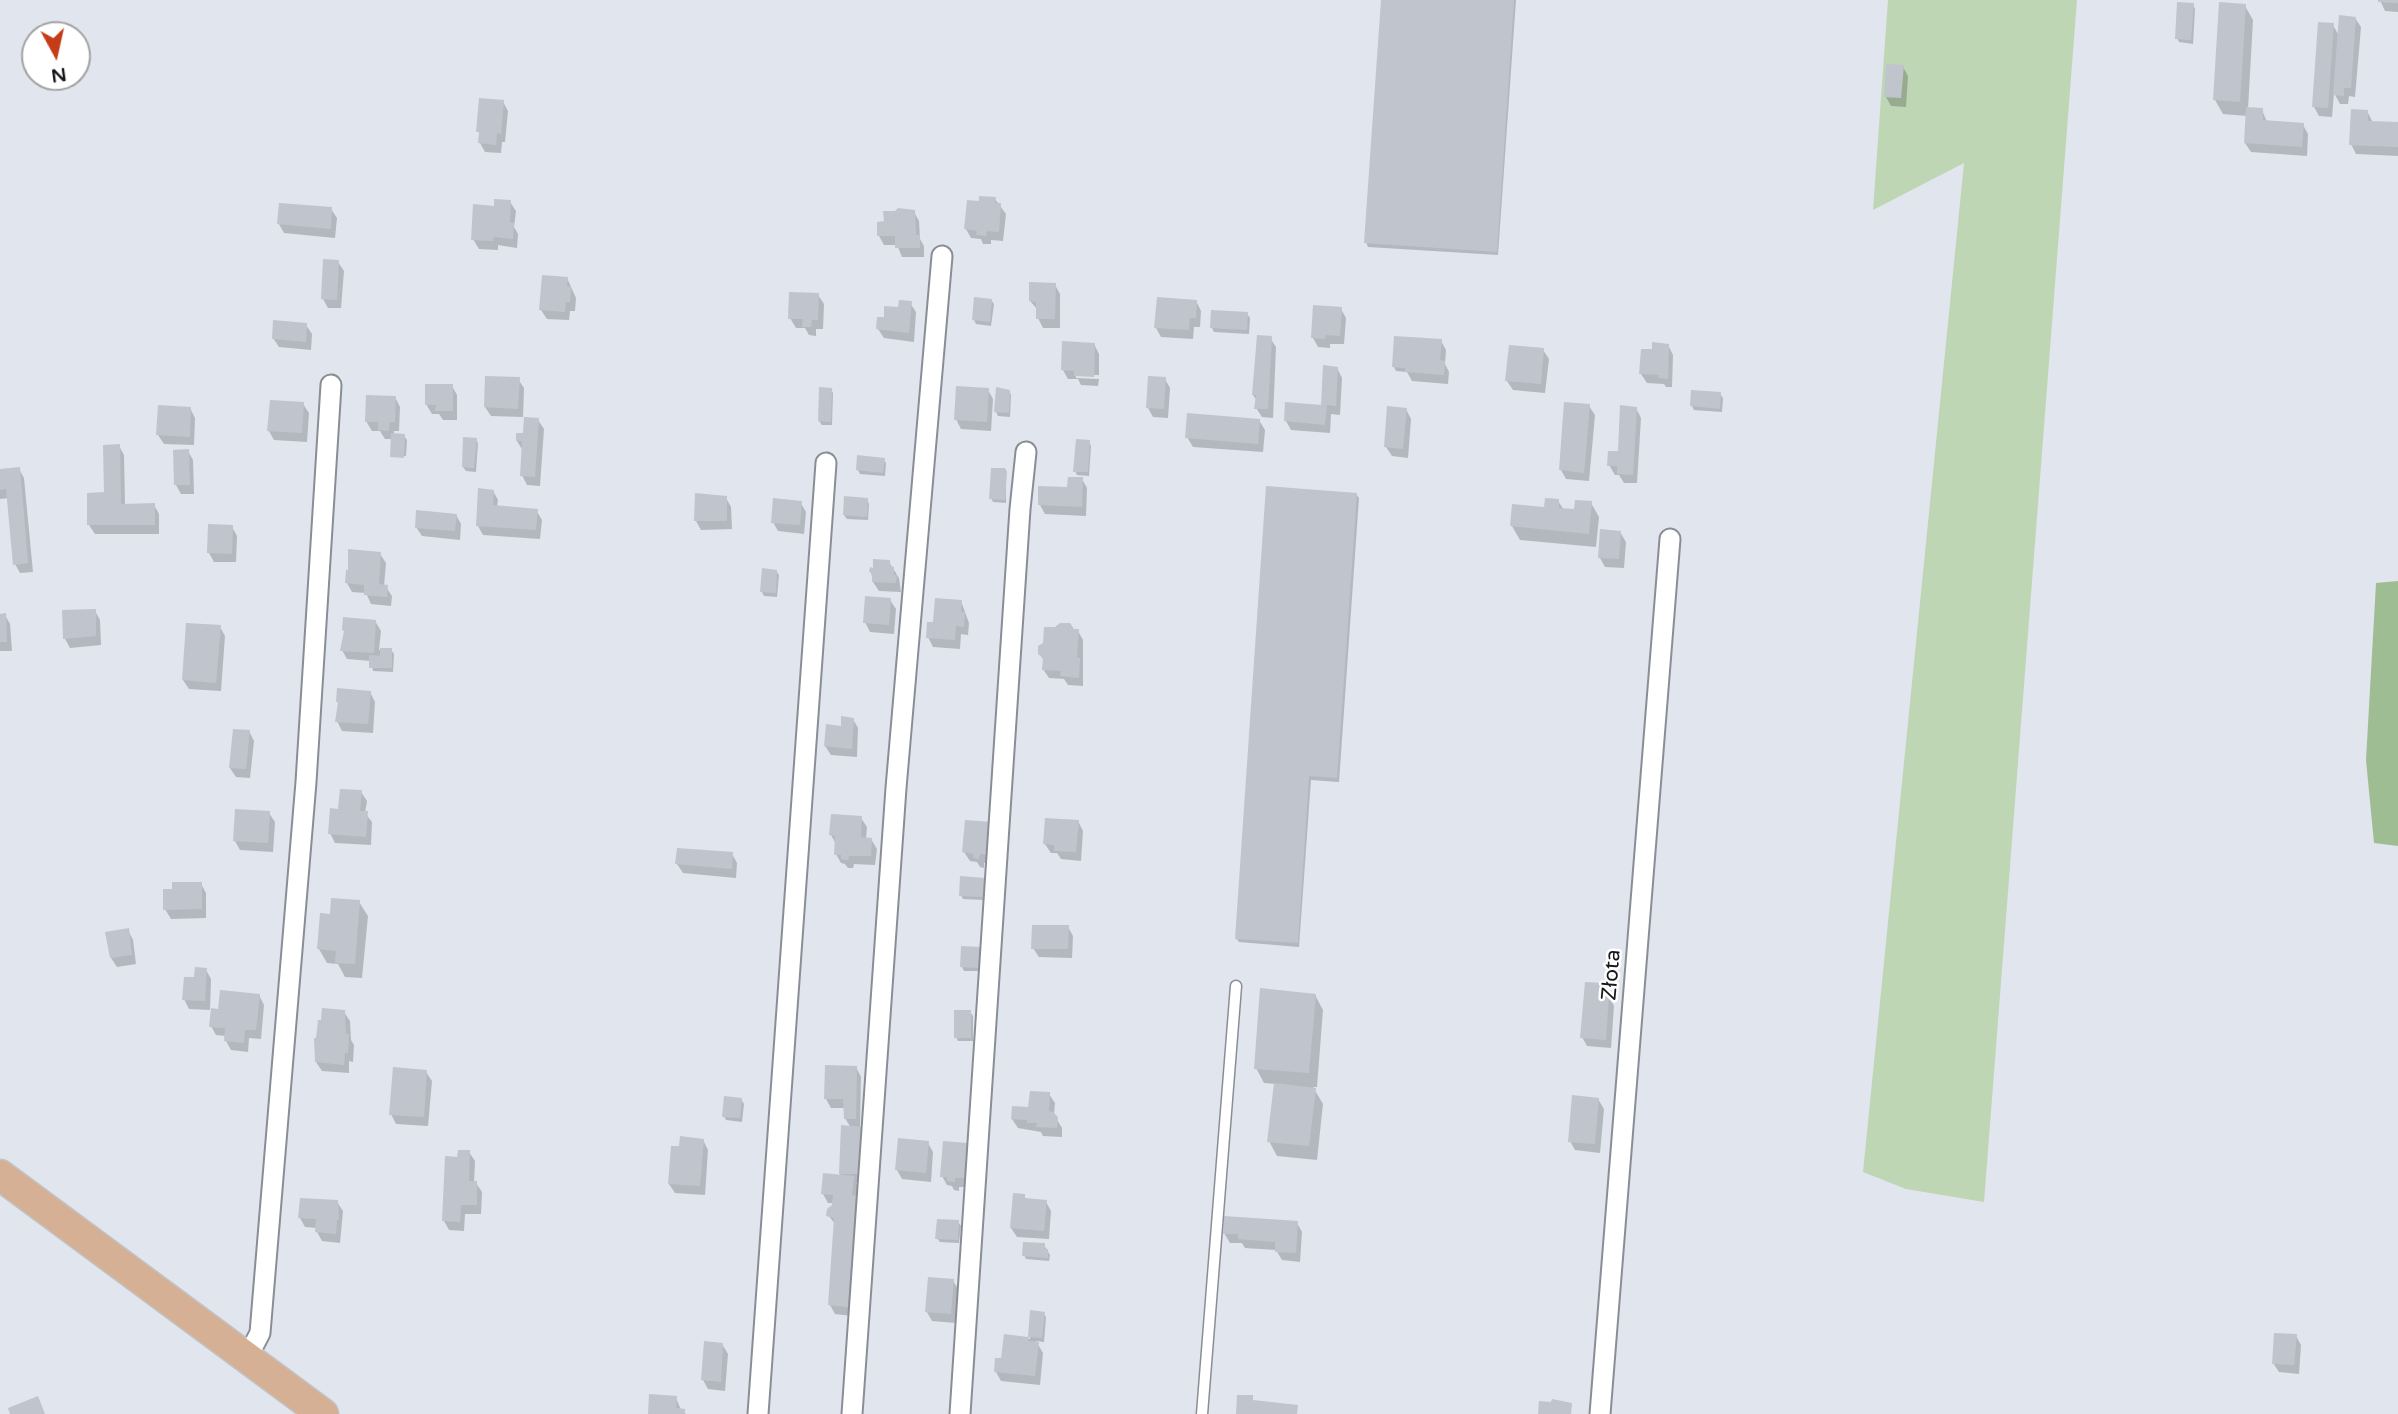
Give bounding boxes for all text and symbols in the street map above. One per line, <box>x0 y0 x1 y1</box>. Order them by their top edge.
north arrow <box>21 21 91 91</box>
text: N <box>50 63 68 87</box>
street label: Złota <box>1597 948 1627 1002</box>

